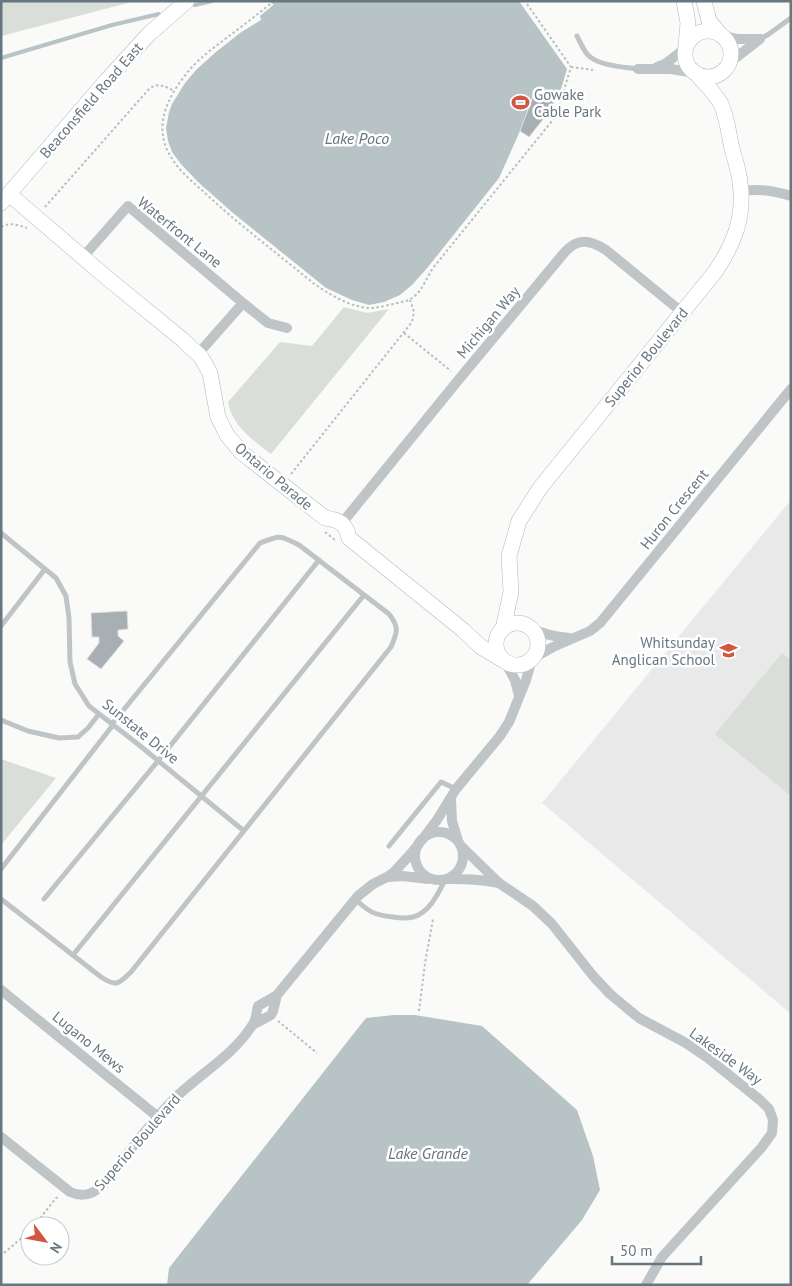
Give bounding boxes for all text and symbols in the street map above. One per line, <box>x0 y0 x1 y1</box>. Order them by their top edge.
street label: Beaconsfield Road East <box>35 38 147 162</box>
place label: Gowake Cable Park <box>534 85 602 121</box>
sports icon: Gowake Cable Park <box>510 93 530 113</box>
water label: Lake Poco <box>325 128 389 148</box>
street label: Waterfront Lane <box>134 192 226 272</box>
street label: Michigan Way <box>452 282 524 362</box>
street label: Superior Boulevard <box>600 303 692 411</box>
street label: Ontario Parade <box>231 438 317 514</box>
street label: Huron Crescent <box>636 465 712 553</box>
place label: Whitsunday Anglican School <box>612 633 716 669</box>
school or university icon: Whitsunday Anglican School <box>719 641 739 661</box>
street label: Sunstate Drive <box>99 694 183 768</box>
street label: Lugano Mews <box>49 1007 129 1077</box>
street label: Lakeside Way <box>686 1023 766 1089</box>
street label: Superior Boulevard <box>90 1090 184 1194</box>
water label: Lake Grande <box>388 1143 468 1163</box>
north arrow <box>20 1216 70 1266</box>
scale bar <box>612 1234 701 1266</box>
text: N <box>46 1239 66 1257</box>
text: 50 m <box>620 1241 653 1260</box>

